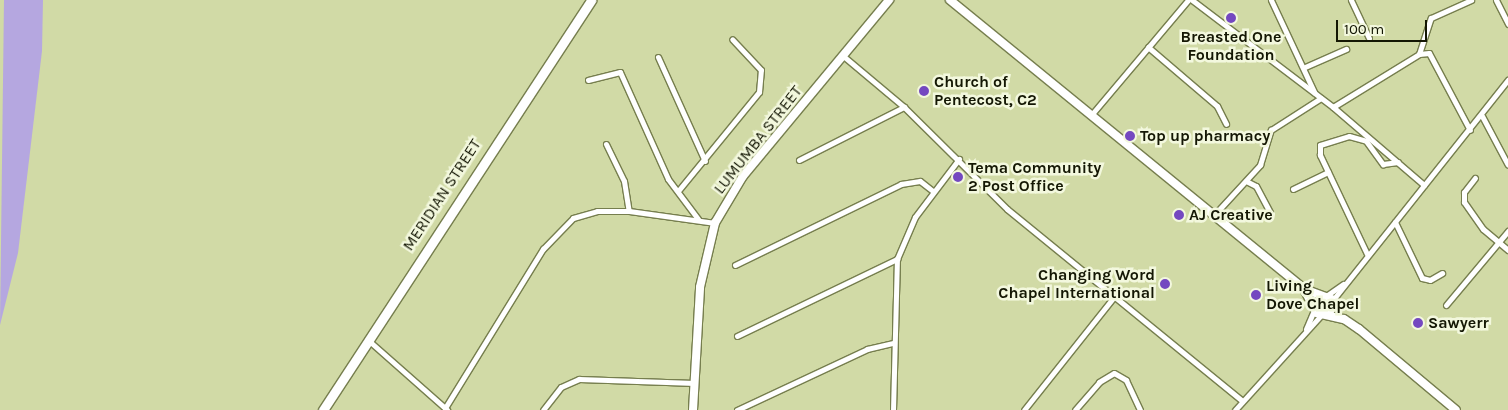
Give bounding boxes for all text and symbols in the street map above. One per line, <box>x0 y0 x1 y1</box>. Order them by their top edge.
scale bar <box>1338 10 1429 42</box>
marker: Breasted One Foundation <box>1224 11 1238 25</box>
text: 100 m <box>1344 20 1384 38</box>
place label: Breasted One Foundation <box>1181 27 1281 65</box>
place label: Church of Pentecost, C2 <box>934 72 1037 110</box>
street label: LUMUMBA STREET <box>710 82 806 198</box>
marker: Church of Pentecost, C2 <box>918 85 930 97</box>
place label: Top up pharmacy <box>1140 126 1270 146</box>
marker: Top up pharmacy <box>1124 130 1136 142</box>
street label: MERIDIAN STREET <box>399 136 485 254</box>
place label: Tema Community 2 Post Office <box>968 158 1101 196</box>
marker: Tema Community 2 Post Office <box>952 171 964 183</box>
place label: AJ Creative <box>1189 205 1273 225</box>
marker: AJ Creative <box>1173 209 1185 221</box>
place label: Changing Word Chapel International <box>998 265 1155 303</box>
place label: Living Dove Chapel <box>1266 276 1359 314</box>
marker: Changing Word Chapel International <box>1159 278 1171 290</box>
marker: Living Dove Chapel <box>1250 289 1262 301</box>
place label: Sawyerr <box>1428 313 1489 333</box>
marker: Sawyerr <box>1412 317 1424 329</box>

